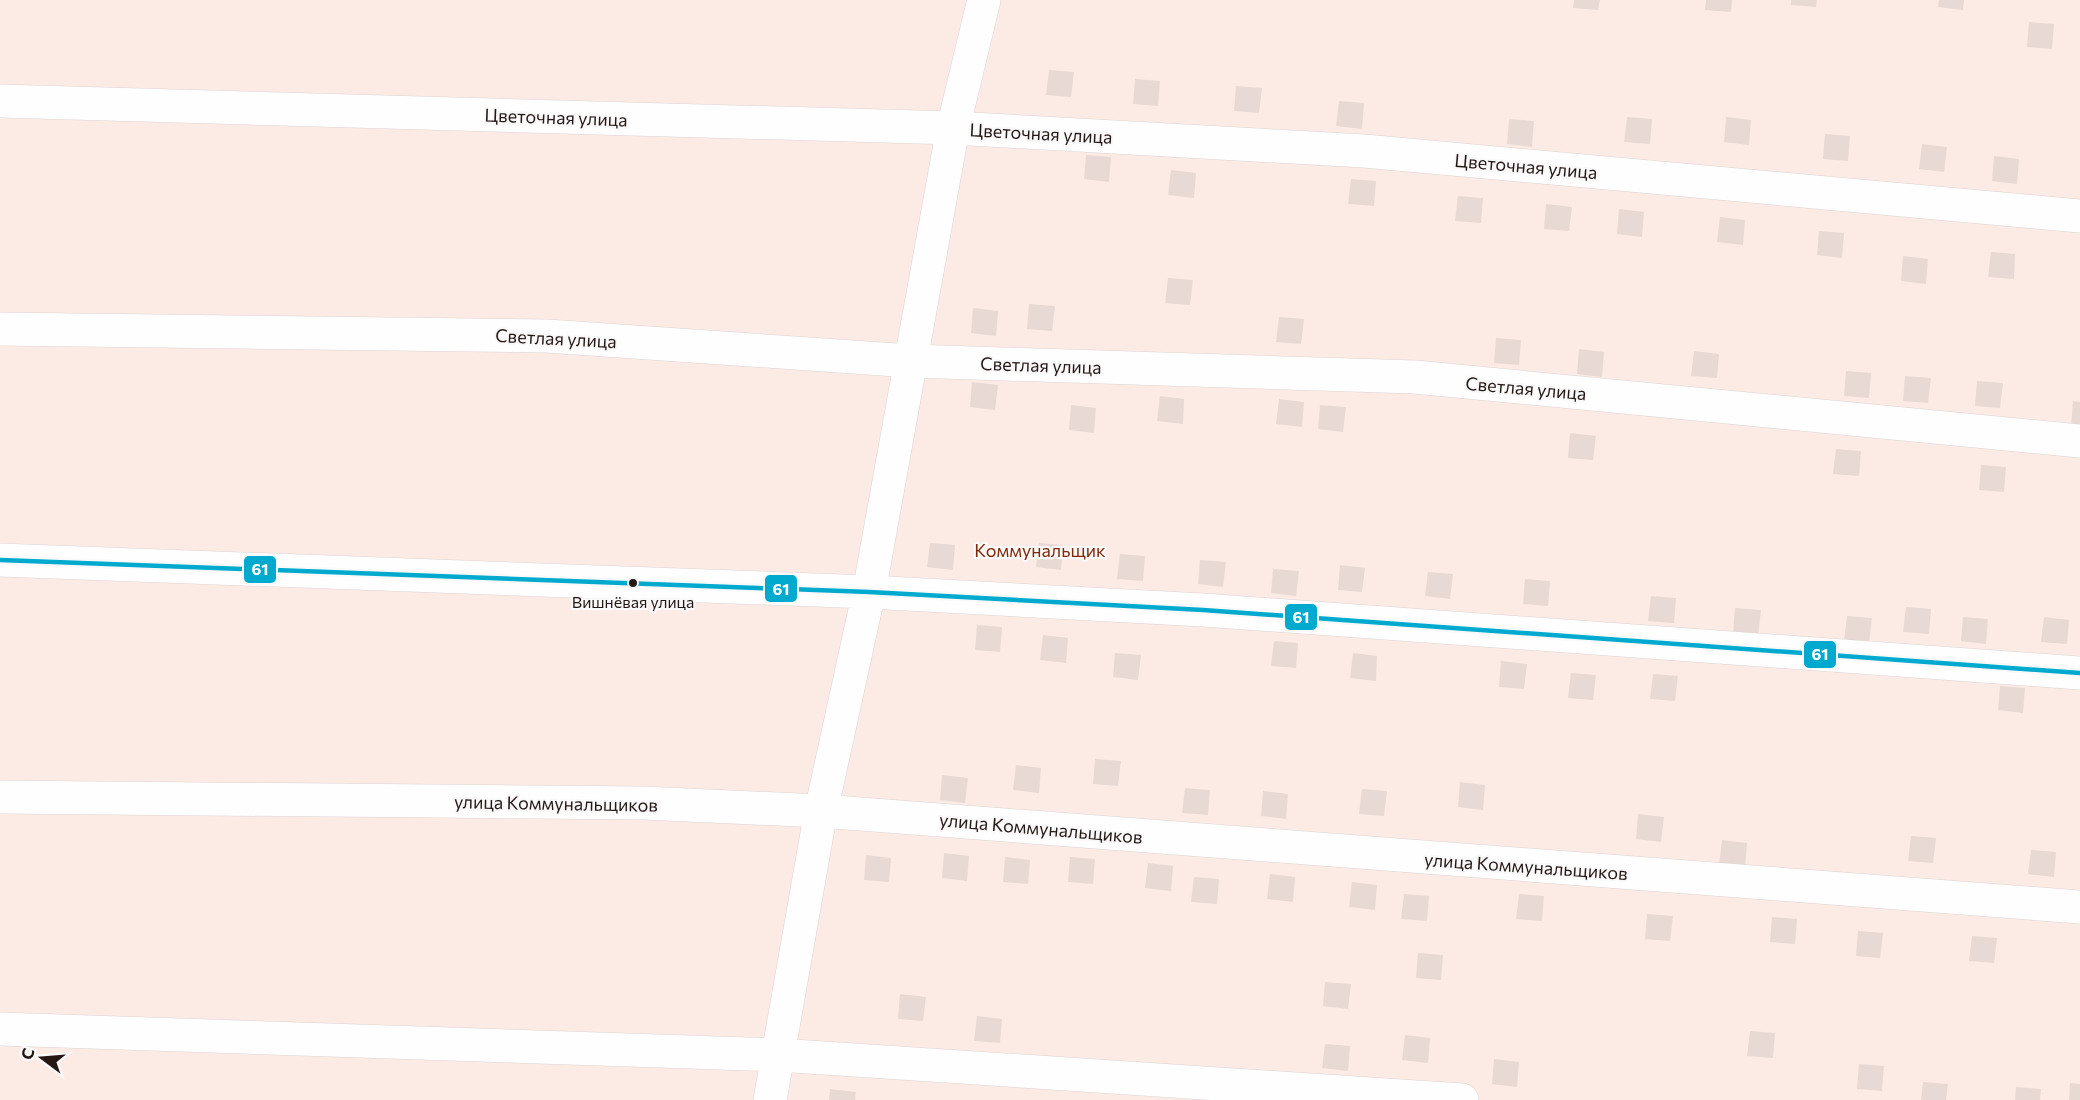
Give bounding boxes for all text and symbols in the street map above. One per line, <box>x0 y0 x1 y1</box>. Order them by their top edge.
street label: Цветочная улица <box>484 104 628 130</box>
street label: Цветочная улица <box>969 118 1113 148</box>
street label: Цветочная улица <box>1454 149 1598 183</box>
street label: Светлая улица <box>495 324 617 352</box>
street label: Светлая улица <box>980 352 1102 378</box>
street label: Светлая улица <box>1465 372 1587 404</box>
park label: Коммунальщик <box>974 539 1106 561</box>
line badge: 61 <box>243 555 277 584</box>
text: 61 <box>251 559 269 578</box>
line badge: 61 <box>764 574 798 603</box>
marker: Вишнёвая улица <box>627 577 639 589</box>
text: 61 <box>772 579 790 598</box>
place label: Вишнёвая улица <box>572 592 694 611</box>
line badge: 61 <box>1284 603 1318 631</box>
text: 61 <box>1292 607 1310 626</box>
line badge: 61 <box>1803 640 1837 669</box>
text: 61 <box>1811 644 1829 663</box>
street label: улица Коммунальщиков <box>454 790 658 816</box>
street label: улица Коммунальщиков <box>938 808 1144 848</box>
street label: улица Коммунальщиков <box>1423 848 1629 884</box>
north arrow <box>12 1028 72 1088</box>
text: С <box>16 1046 38 1062</box>

